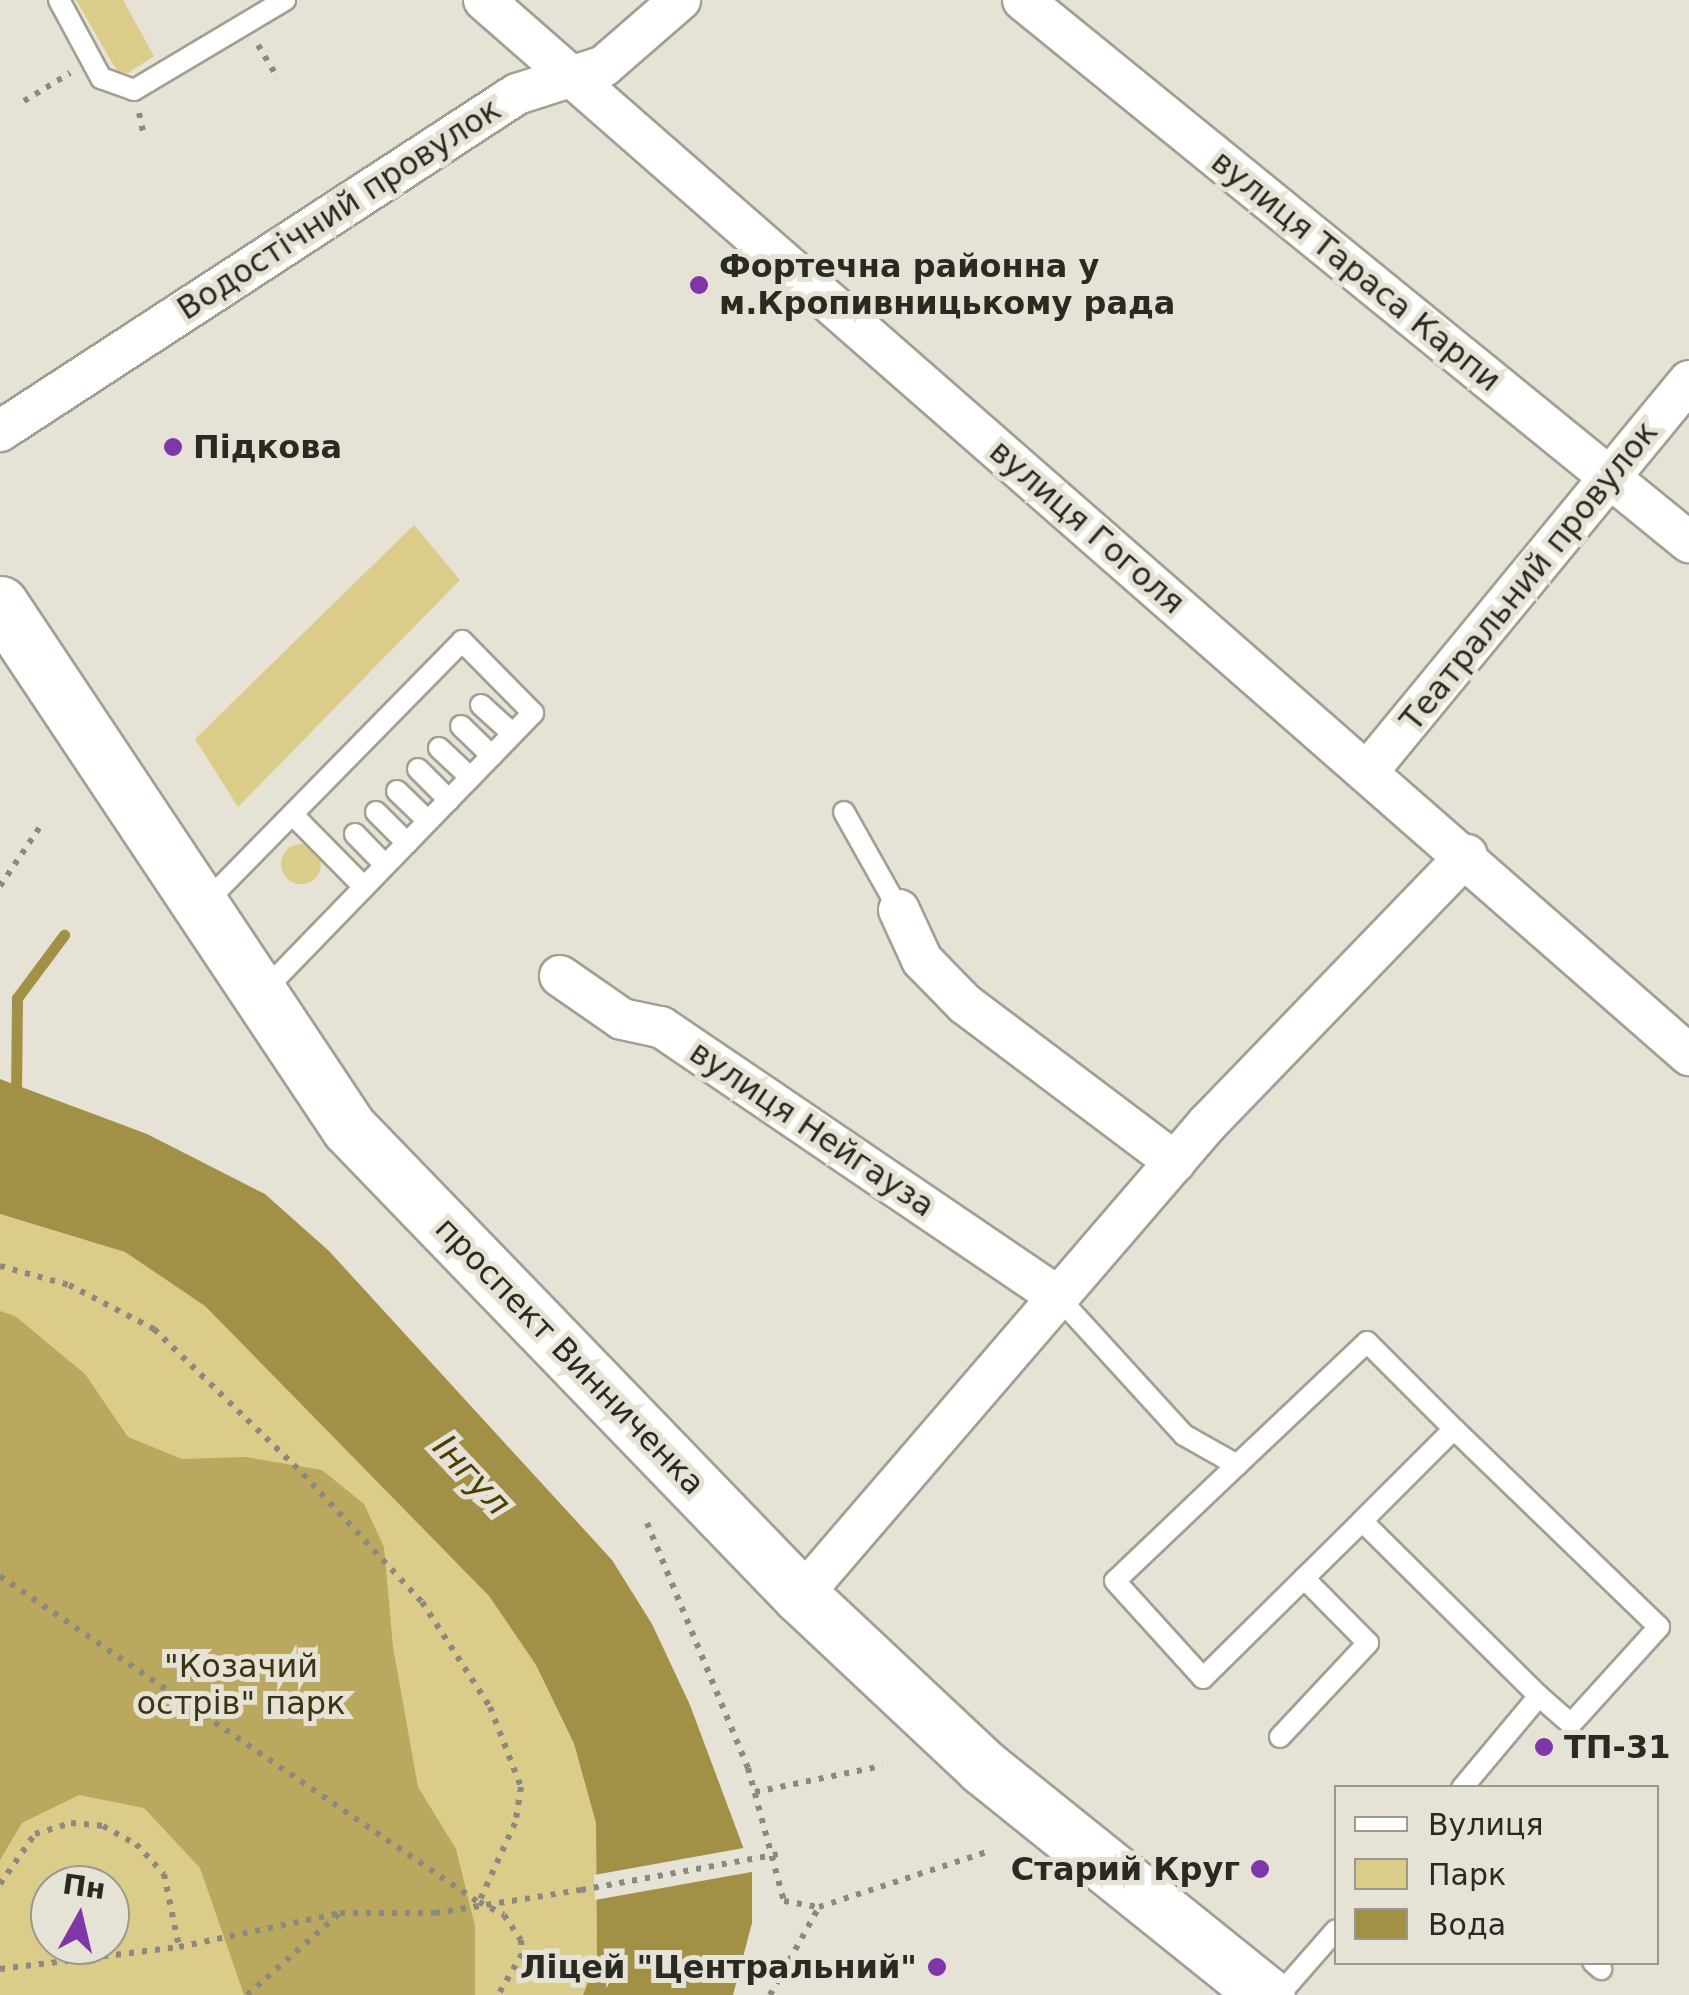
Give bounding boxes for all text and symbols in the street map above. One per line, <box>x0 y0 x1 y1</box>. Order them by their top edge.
street label: Водостічний провулок <box>170 90 508 328</box>
street label: вулиця Тараса Карпи <box>1204 142 1508 400</box>
place label: Фортечна районна у м.Кропивницькому рада <box>719 248 1175 323</box>
marker: Фортечна районна у м.Кропивницькому рада <box>688 274 710 296</box>
street label: Театральний провулок <box>1392 413 1666 739</box>
place label: Підкова <box>193 428 342 466</box>
street label: вулиця Гоголя <box>982 432 1192 622</box>
marker: Підкова <box>162 436 184 458</box>
street label: вулиця Нейгауза <box>682 1033 942 1225</box>
street label: проспект Винниченка <box>427 1209 713 1503</box>
water label: Інгул <box>424 1426 520 1524</box>
park label: "Козачий острів" парк <box>137 1648 345 1723</box>
place label: ТП-31 <box>1564 1728 1670 1766</box>
marker: ТП-31 <box>1533 1736 1555 1758</box>
legend <box>1334 1785 1659 1965</box>
text: Вулиця <box>1428 1807 1543 1842</box>
place label: Старий Круг <box>1011 1850 1240 1888</box>
text: Парк <box>1428 1857 1506 1892</box>
marker: Старий Круг <box>1249 1858 1271 1880</box>
north arrow <box>30 1865 130 1965</box>
text: Пн <box>60 1867 107 1906</box>
text: Вода <box>1428 1907 1506 1942</box>
place label: Ліцей "Центральний" <box>520 1948 917 1986</box>
marker: Ліцей "Центральний" <box>926 1956 948 1978</box>

